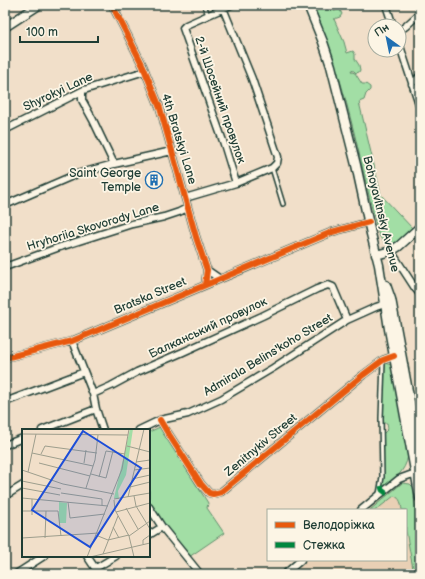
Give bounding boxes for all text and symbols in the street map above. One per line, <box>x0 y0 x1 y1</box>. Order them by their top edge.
scale bar <box>20 18 98 44</box>
north arrow <box>367 18 407 58</box>
text: Пн <box>372 21 392 39</box>
text: 100 m <box>26 25 58 40</box>
street label: 2-й Шосейний провулок <box>191 34 249 166</box>
street label: Shyrokyi Lane <box>21 69 95 115</box>
street label: 4th Bratskyi Lane <box>158 92 200 186</box>
street label: Bohoyavltnsky Avenue <box>359 154 403 274</box>
place label: Saint George Temple <box>69 166 141 195</box>
building icon: Saint George Temple <box>144 170 164 190</box>
street label: Hryhoriia Skovorody Lane <box>25 200 161 254</box>
street label: Bratska Street <box>112 274 189 318</box>
street label: Балканський провулок <box>147 294 270 362</box>
street label: Admirala Belins'koho Street <box>201 310 335 400</box>
street label: Zenitnykiv Street <box>221 410 300 480</box>
inset map <box>22 429 150 557</box>
legend <box>267 509 407 561</box>
text: Велодоріжка <box>303 518 375 533</box>
text: Стежка <box>303 538 345 553</box>

